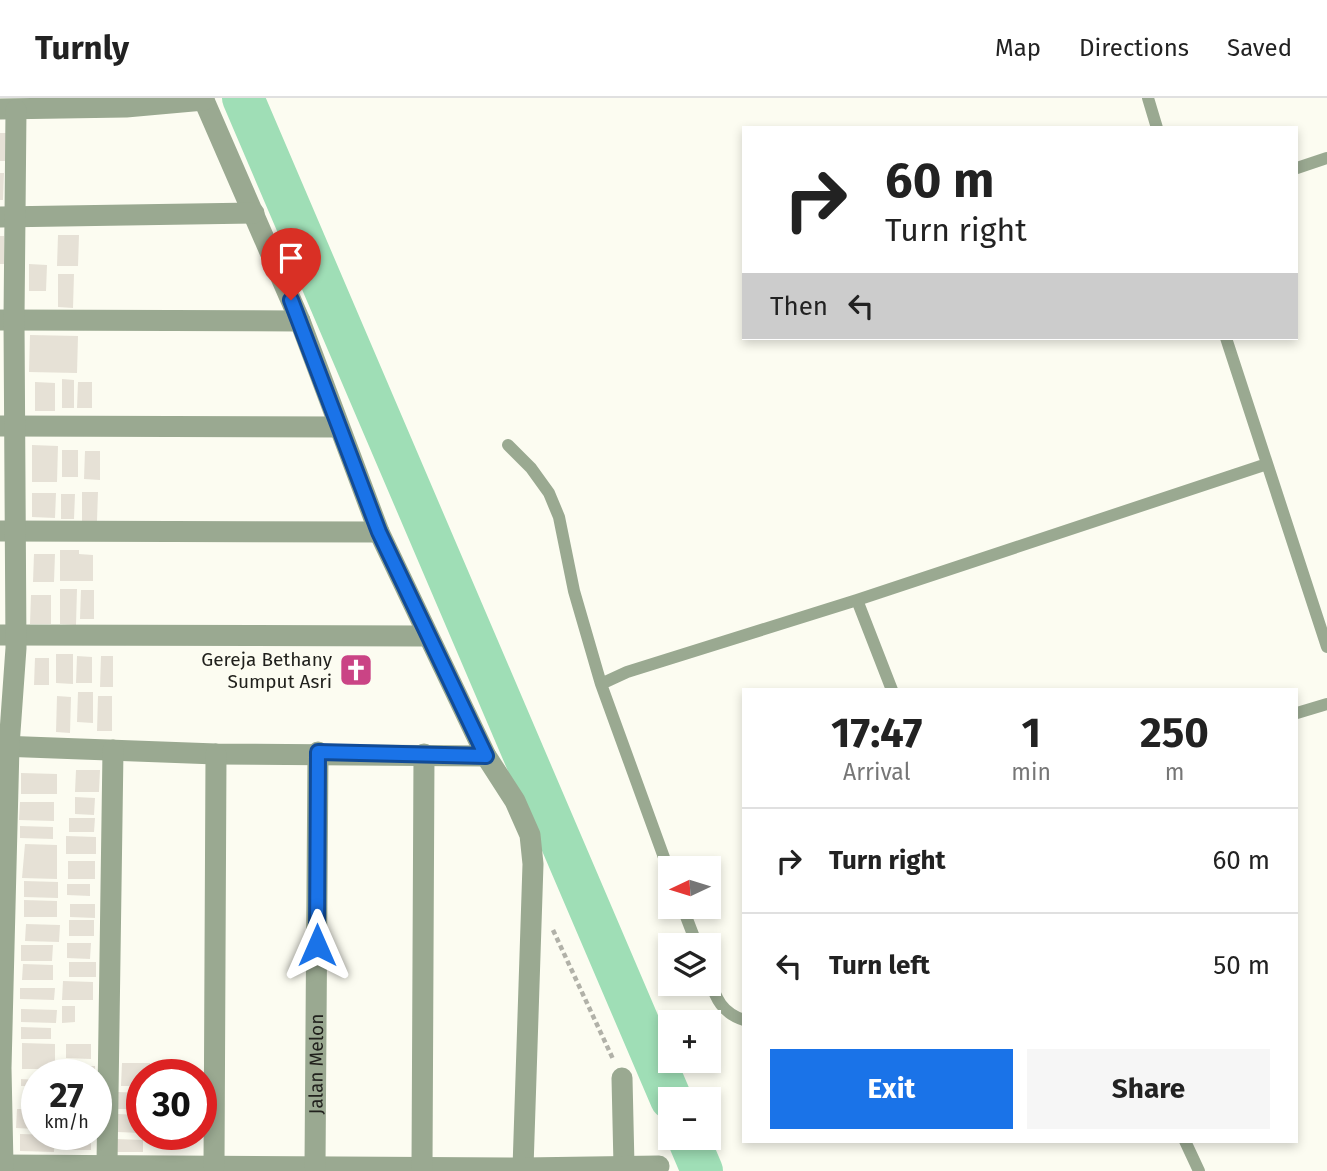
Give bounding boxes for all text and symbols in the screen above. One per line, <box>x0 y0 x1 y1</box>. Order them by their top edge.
text: Turnly <box>35 28 129 68</box>
text: Map <box>995 34 1041 62</box>
text: Directions <box>1079 34 1189 62</box>
text: Saved <box>1227 34 1292 62</box>
text: 60 m <box>885 151 994 210</box>
icon: right <box>770 154 861 245</box>
text: Turn right <box>885 211 1027 249</box>
pin <box>261 228 321 300</box>
icon: arrive <box>272 239 310 277</box>
icon: left <box>842 287 880 325</box>
text: Then <box>770 291 828 322</box>
place label: Gereja Bethany Sumput Asri <box>201 648 333 693</box>
church icon: Gereja Bethany Sumput Asri <box>337 651 375 689</box>
text: 17:47 <box>831 708 922 758</box>
text: 1 <box>1021 708 1041 758</box>
text: 250 <box>1140 708 1209 758</box>
text: Arrival <box>843 758 910 786</box>
text: min <box>1011 758 1051 786</box>
text: m <box>1165 758 1184 786</box>
icon: right <box>770 842 808 880</box>
text: Turn right <box>829 845 946 876</box>
text: 60 m <box>1212 845 1270 876</box>
north arrow <box>658 856 721 919</box>
map controls <box>658 856 721 1150</box>
position arrow <box>280 908 354 982</box>
button: layers <box>658 933 721 996</box>
icon: left <box>770 947 808 985</box>
text: Turn left <box>829 950 930 981</box>
text: 50 m <box>1213 950 1270 981</box>
button: + <box>658 1010 721 1073</box>
street label: Jalan Melon <box>304 1013 328 1115</box>
button: Exit <box>770 1049 1013 1129</box>
button: Share <box>1027 1049 1270 1129</box>
speed limit sign: 30 <box>126 1059 217 1150</box>
text: 27 <box>49 1074 84 1116</box>
button: − <box>658 1087 721 1150</box>
text: km/h <box>44 1111 89 1133</box>

